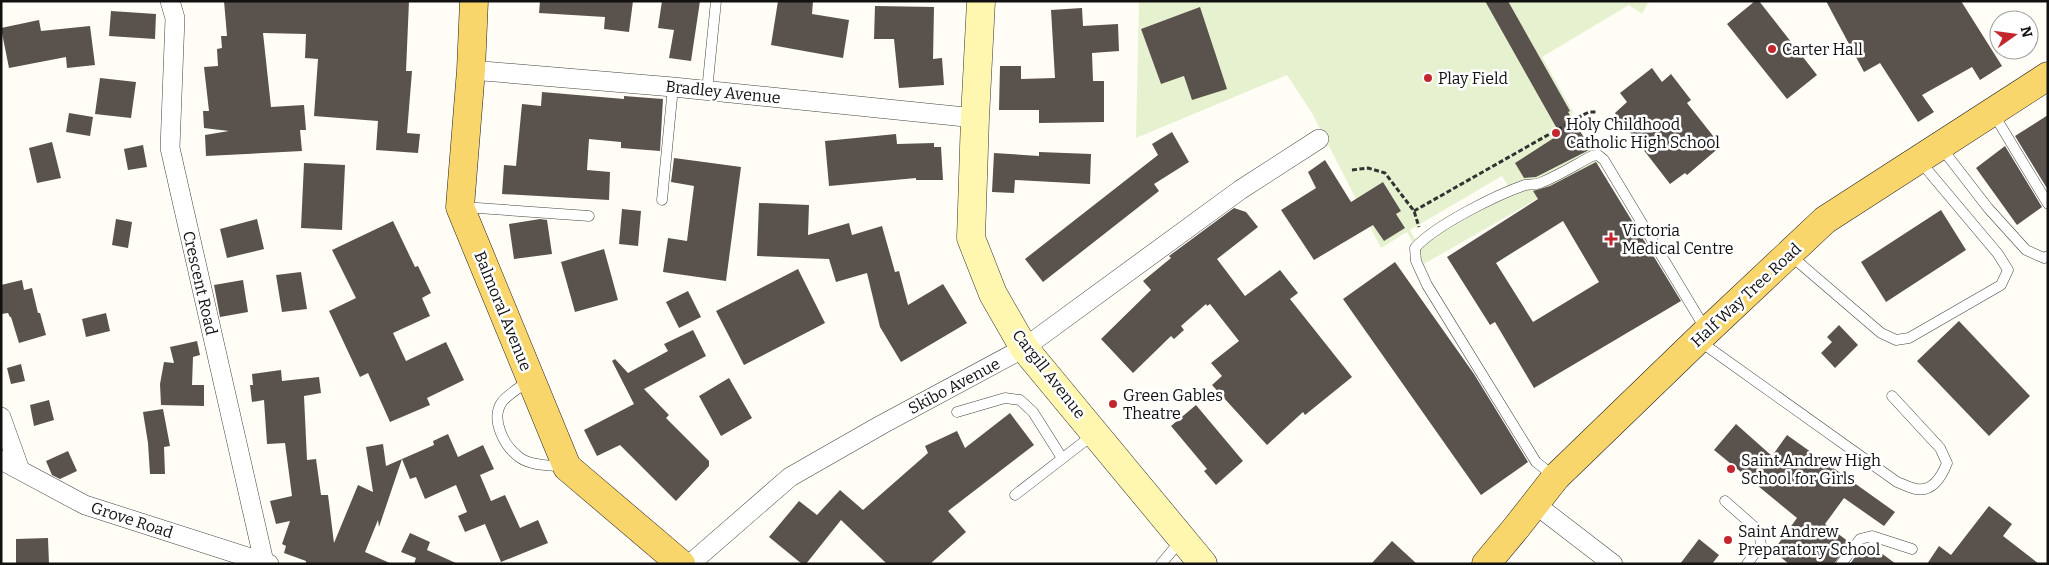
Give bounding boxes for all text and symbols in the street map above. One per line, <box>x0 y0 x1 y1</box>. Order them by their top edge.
north arrow <box>1989 10 2039 60</box>
text: N <box>2017 25 2036 39</box>
place label: Carter Hall <box>1782 40 1863 59</box>
marker: Carter Hall <box>1766 43 1778 55</box>
place label: Play Field <box>1438 69 1509 88</box>
marker: Play Field <box>1422 72 1434 84</box>
street label: Bradley Avenue <box>664 77 782 107</box>
place label: Holy Childhood Catholic High School <box>1566 115 1720 152</box>
marker: Holy Childhood Catholic High School <box>1550 127 1562 139</box>
place label: Victoria Medical Centre <box>1622 221 1733 258</box>
street label: Crescent Road <box>179 229 221 337</box>
marker: Victoria Medical Centre <box>1604 232 1618 246</box>
street label: Half Way Tree Road <box>1687 239 1805 351</box>
street label: Balmoral Avenue <box>470 248 536 374</box>
street label: Cargill Avenue <box>1008 326 1090 422</box>
street label: Skibo Avenue <box>905 354 1003 418</box>
place label: Green Gables Theatre <box>1123 386 1223 423</box>
marker: Green Gables Theatre <box>1107 398 1119 410</box>
place label: Saint Andrew High School for Girls <box>1741 451 1881 488</box>
marker: Saint Andrew High School for Girls <box>1725 463 1737 475</box>
street label: Grove Road <box>89 498 176 542</box>
place label: Saint Andrew Preparatory School <box>1738 522 1881 559</box>
marker: Saint Andrew Preparatory School <box>1722 534 1734 546</box>

